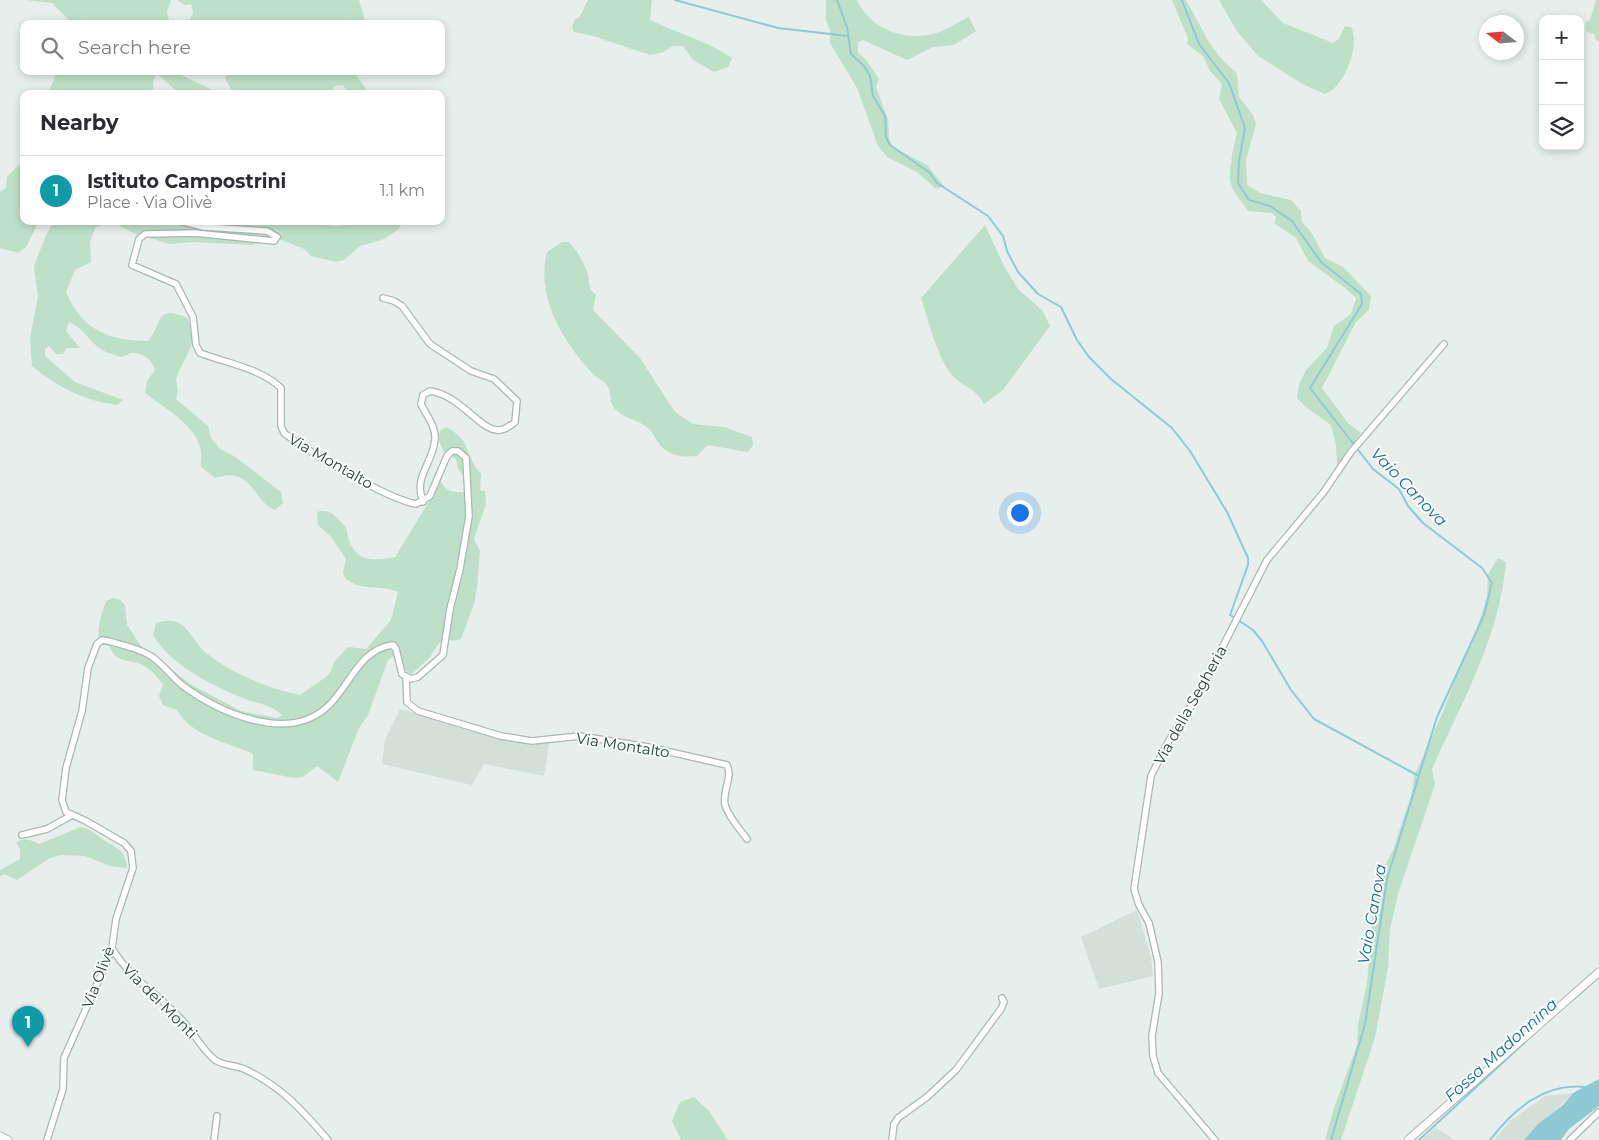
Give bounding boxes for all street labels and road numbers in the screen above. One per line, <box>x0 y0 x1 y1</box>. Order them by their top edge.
street label: Via Montalto <box>285 429 377 493</box>
street label: Via della Segheria <box>1149 642 1231 768</box>
street label: Via Montalto <box>575 728 671 762</box>
street label: Via Olivè <box>78 943 118 1011</box>
street label: Via dei Monti <box>119 960 201 1042</box>

